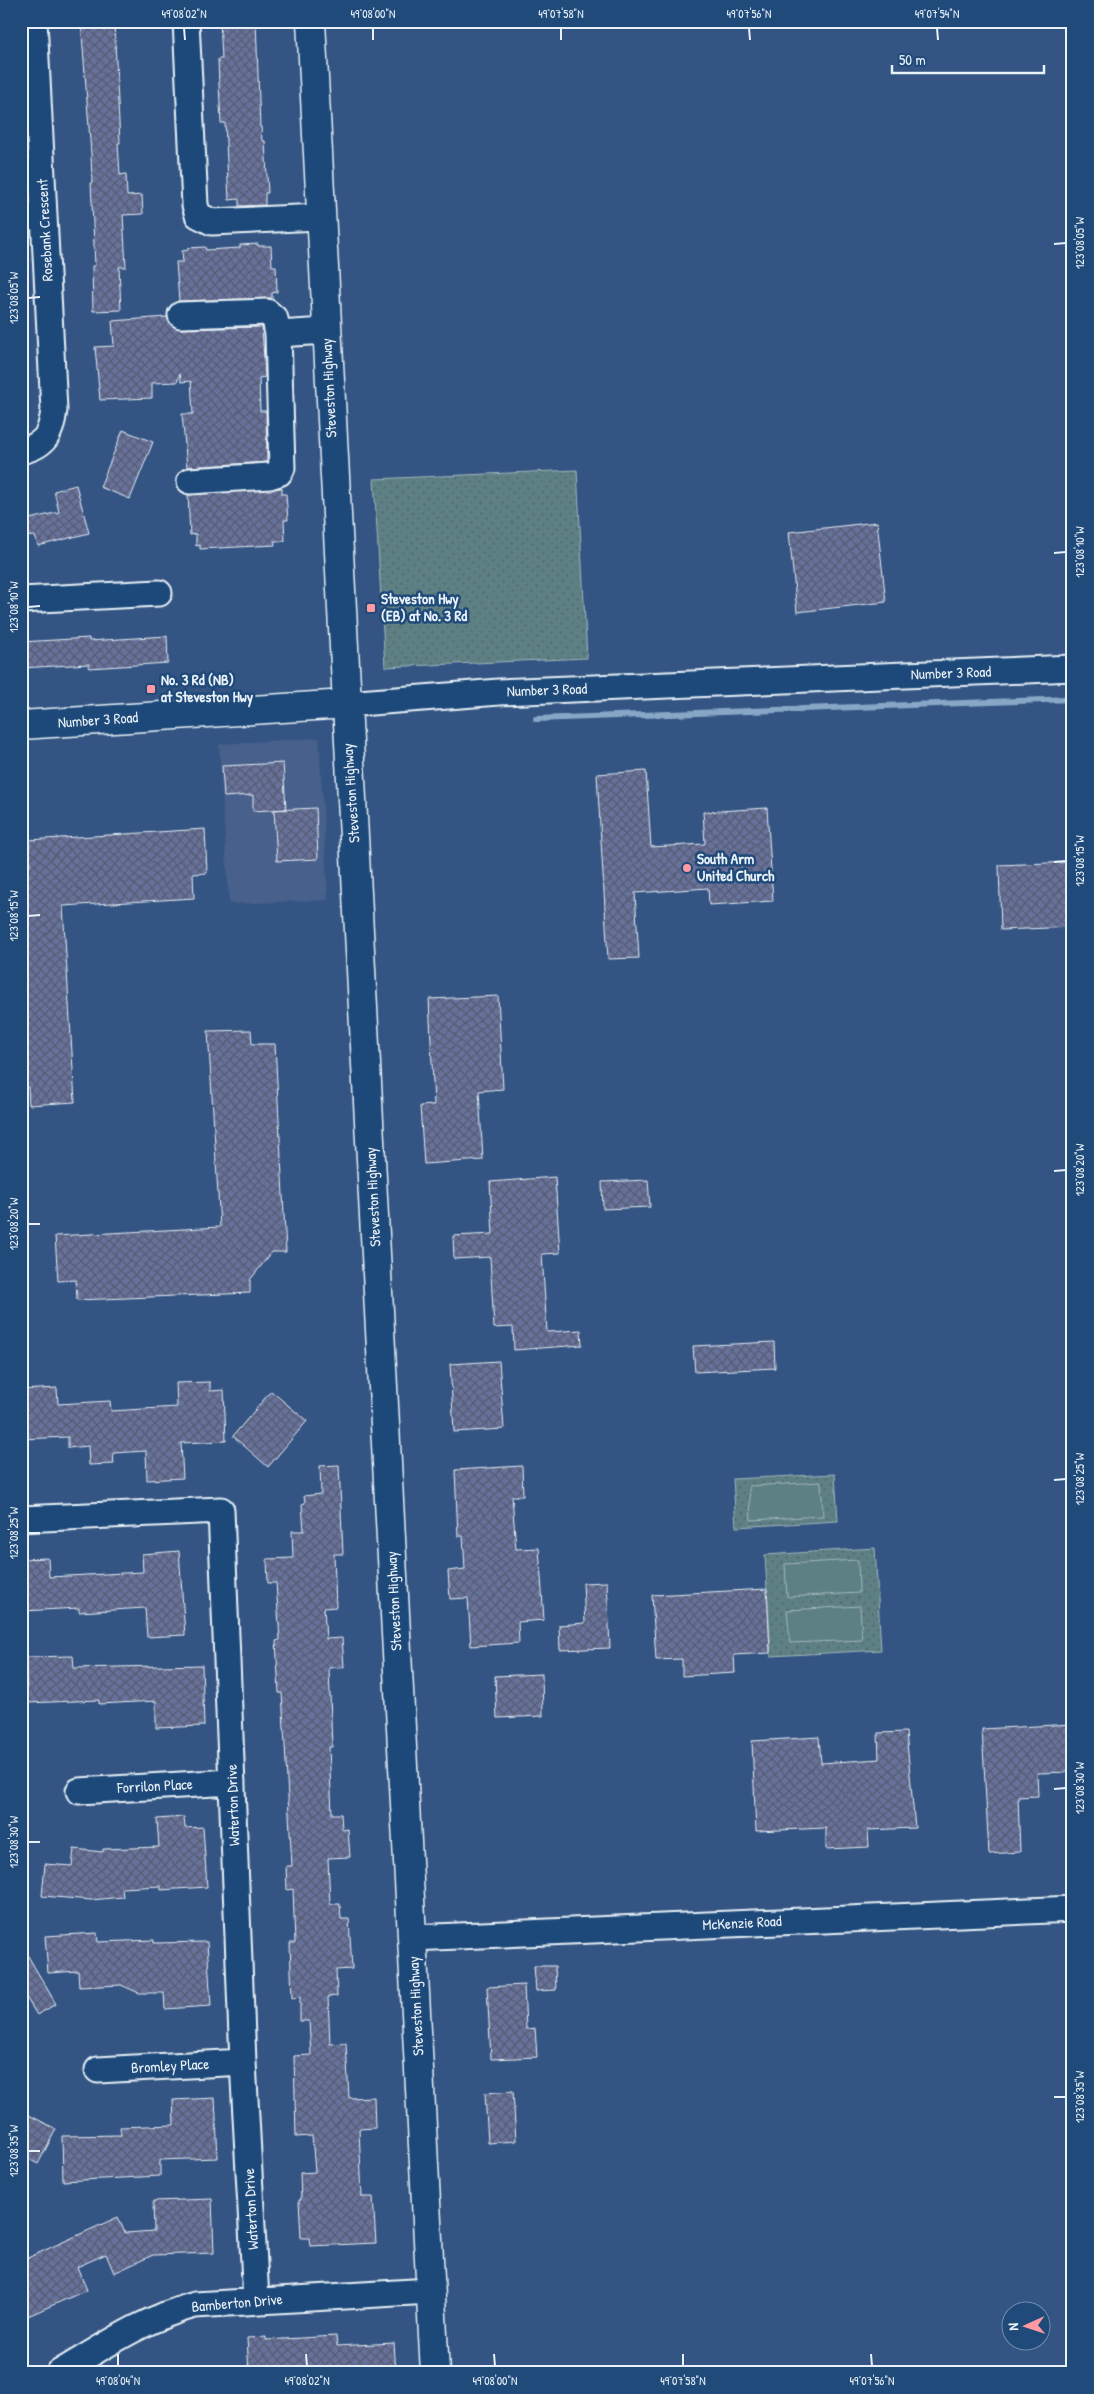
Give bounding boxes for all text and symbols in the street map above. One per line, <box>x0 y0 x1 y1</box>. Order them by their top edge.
text: 49°08'02"N <box>161 5 207 22</box>
text: 49°08'00"N <box>350 5 396 22</box>
text: 49°07'58"N <box>538 5 584 22</box>
text: 49°07'56"N <box>727 5 771 22</box>
text: 49°07'54"N <box>915 5 959 22</box>
scale bar <box>892 42 1044 74</box>
text: 50 m <box>899 49 926 70</box>
street label: Rosebank Crescent <box>31 177 58 282</box>
text: 123°08'05"W <box>1071 216 1088 269</box>
text: 123°08'05"W <box>5 271 22 324</box>
street label: Steveston Highway <box>315 338 342 438</box>
text: 123°08'10"W <box>1071 526 1088 578</box>
text: 123°08'10"W <box>5 581 22 633</box>
place label: Steveston Hwy (EB) at No. 3 Rd <box>381 588 467 626</box>
marker: Steveston Hwy (EB) at No. 3 Rd <box>365 602 377 614</box>
street label: Number 3 Road <box>910 661 992 684</box>
place label: No. 3 Rd (NB) at Steveston Hwy <box>161 669 254 708</box>
street label: Number 3 Road <box>506 678 588 701</box>
marker: No. 3 Rd (NB) at Steveston Hwy <box>145 683 157 695</box>
street label: Number 3 Road <box>57 706 139 733</box>
street label: Steveston Highway <box>337 743 364 844</box>
text: 123°08'15"W <box>1071 835 1088 887</box>
place label: South Arm United Church <box>697 848 775 886</box>
marker: South Arm United Church <box>681 862 693 874</box>
text: 123°08'15"W <box>5 890 22 942</box>
text: 123°08'20"W <box>1071 1143 1088 1196</box>
street label: Steveston Highway <box>359 1147 386 1247</box>
text: 123°08'20"W <box>5 1197 22 1250</box>
text: 123°08'25"W <box>1071 1452 1088 1505</box>
text: 123°08'25"W <box>5 1506 22 1559</box>
street label: Steveston Highway <box>380 1551 407 1651</box>
text: 123°08'30"W <box>1071 1761 1088 1814</box>
street label: Waterton Drive <box>221 1764 244 1846</box>
street label: Forrilon Place <box>116 1773 193 1798</box>
text: 123°08'30"W <box>5 1815 22 1868</box>
street label: McKenzie Road <box>702 1910 782 1935</box>
street label: Steveston Highway <box>402 1956 429 2056</box>
street label: Bromley Place <box>130 2053 210 2078</box>
text: 123°08'35"W <box>1071 2070 1088 2123</box>
text: 123°08'35"W <box>5 2124 22 2177</box>
street label: Waterton Drive <box>238 2168 263 2250</box>
street label: Bamberton Drive <box>191 2288 283 2317</box>
north arrow <box>1002 2302 1052 2352</box>
text: N <box>1003 2322 1022 2331</box>
text: 49°08'04"N <box>96 2372 140 2389</box>
text: 49°08'02"N <box>284 2372 330 2389</box>
text: 49°08'00"N <box>472 2372 518 2389</box>
text: 49°07'58"N <box>660 2372 706 2389</box>
text: 49°07'56"N <box>850 2372 894 2389</box>

